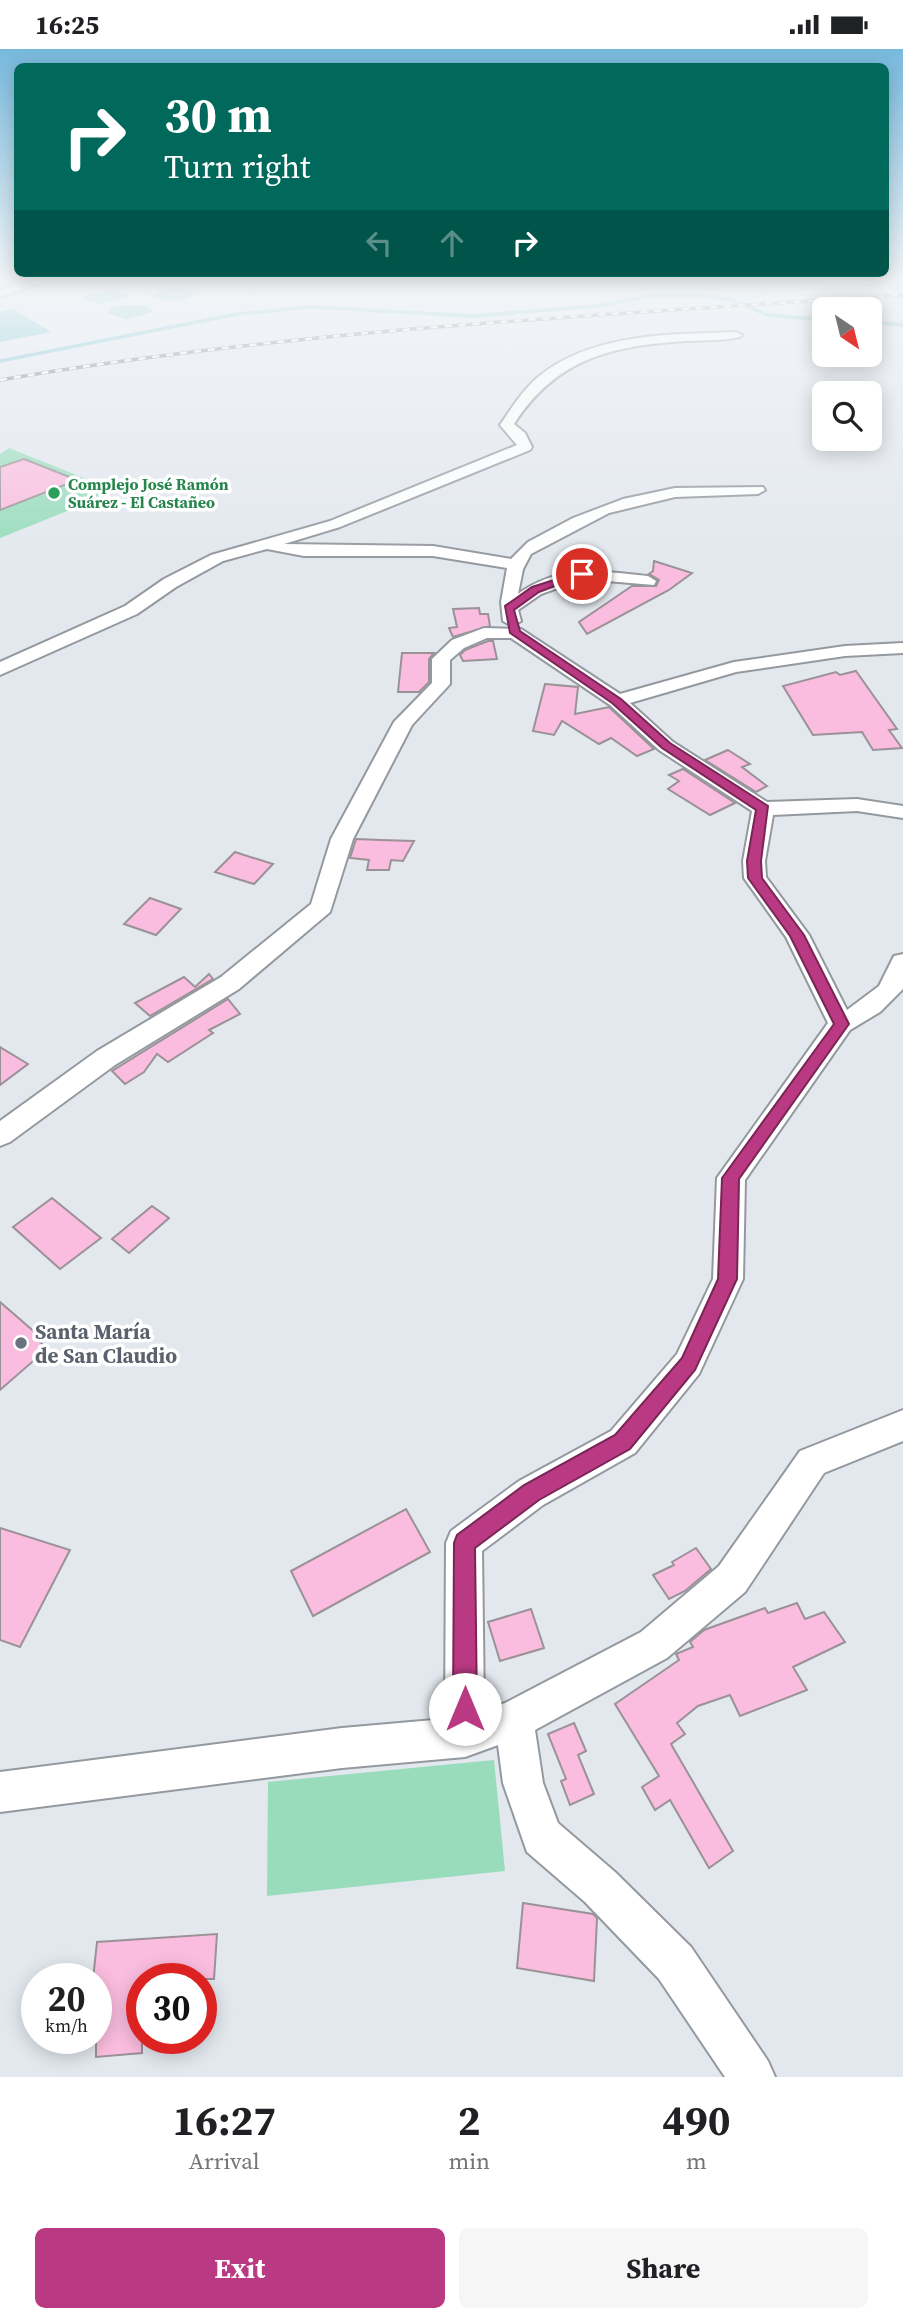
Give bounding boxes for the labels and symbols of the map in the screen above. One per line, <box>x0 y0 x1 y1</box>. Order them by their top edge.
north arrow <box>812 297 882 367</box>
place label: Complejo José Ramón Suárez - El Castañeo <box>68 473 229 513</box>
marker: Complejo José Ramón Suárez - El Castañeo <box>46 485 62 501</box>
pin <box>552 544 612 604</box>
place label: Santa María de San Claudio <box>35 1317 177 1370</box>
marker: Santa María de San Claudio <box>13 1335 29 1351</box>
position arrow <box>428 1672 502 1746</box>
speed limit sign: 30 <box>126 1963 217 2054</box>

